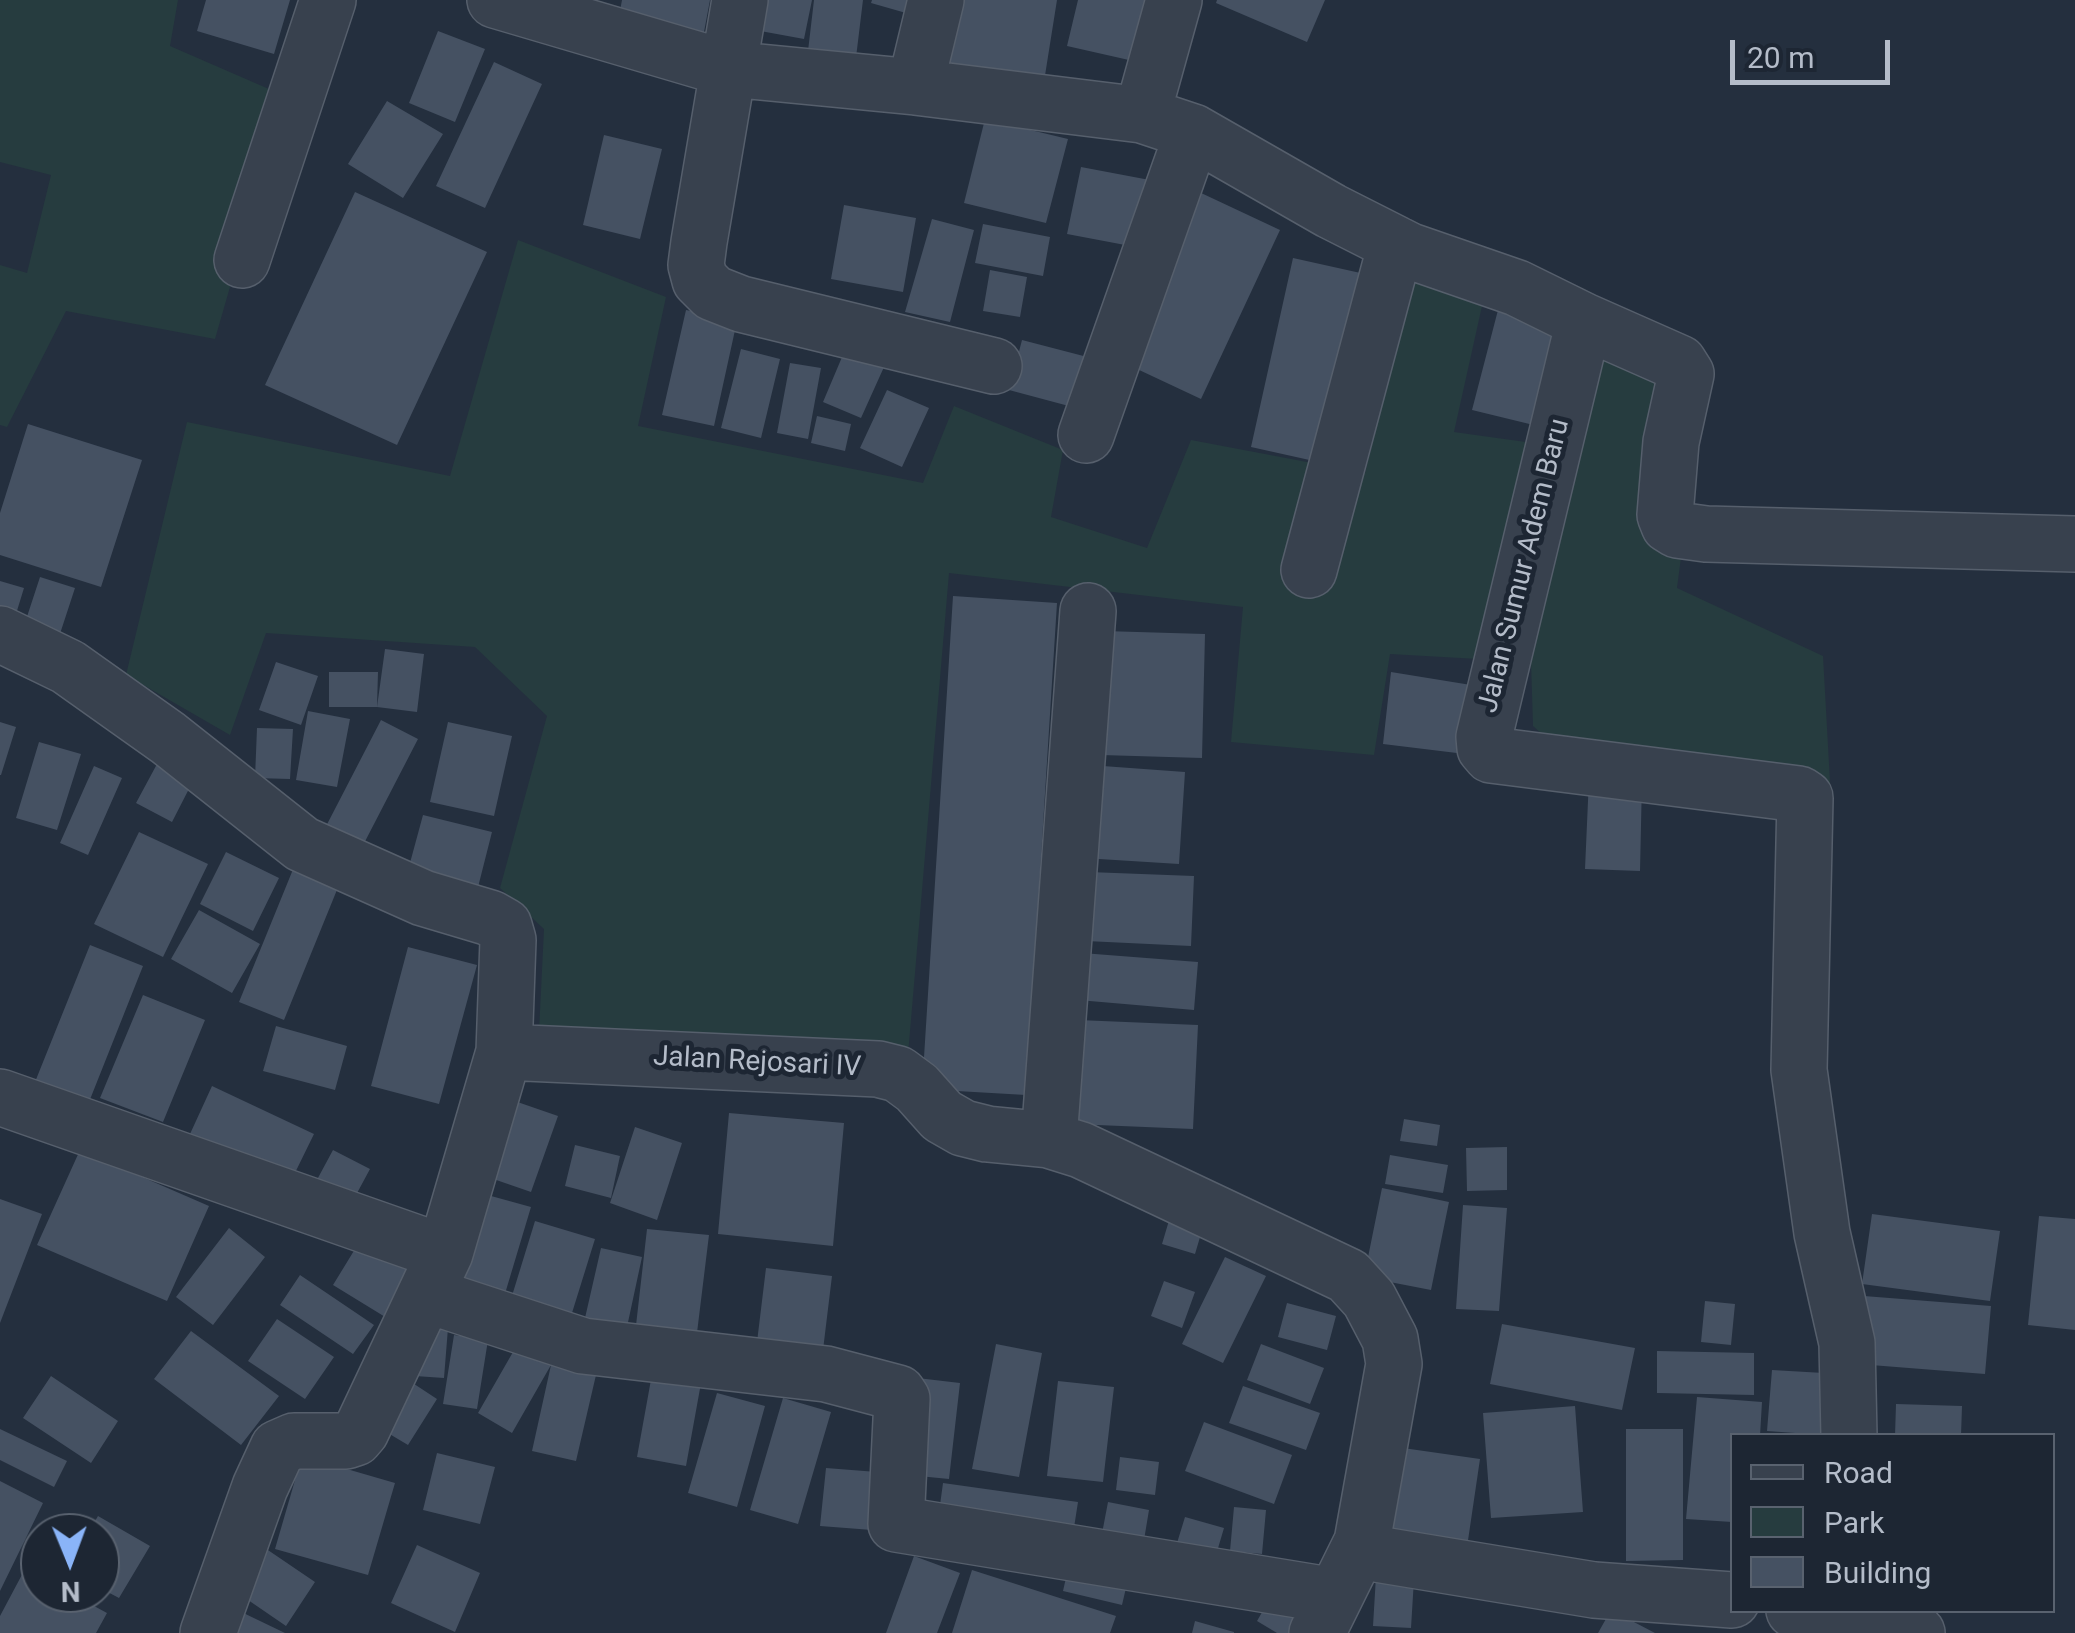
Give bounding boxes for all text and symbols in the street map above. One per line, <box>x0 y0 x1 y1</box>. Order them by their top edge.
scale bar <box>1735 20 1895 82</box>
text: 20 m <box>1747 40 1814 75</box>
street label: Jalan Sumur Adem Baru <box>1472 416 1578 716</box>
street label: Jalan Rejosari IV <box>652 1041 862 1085</box>
legend <box>1730 1433 2055 1613</box>
text: Road <box>1824 1455 1893 1490</box>
text: Park <box>1824 1505 1884 1540</box>
north arrow <box>20 1513 120 1613</box>
text: Building <box>1824 1555 1931 1590</box>
text: N <box>60 1575 81 1608</box>

